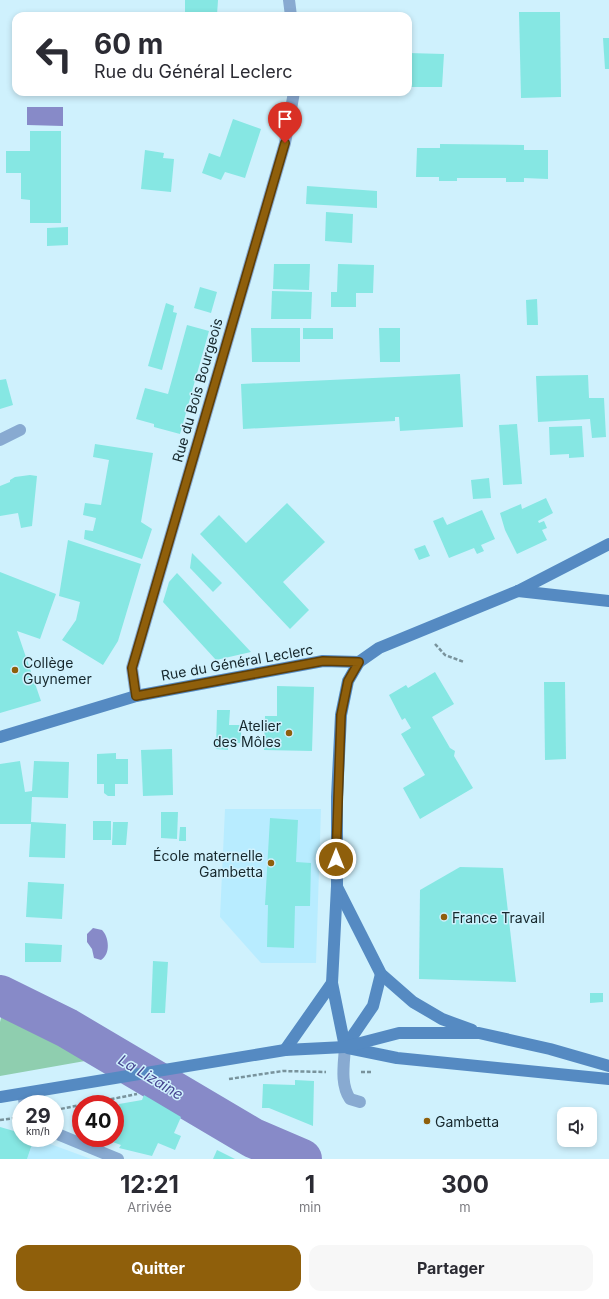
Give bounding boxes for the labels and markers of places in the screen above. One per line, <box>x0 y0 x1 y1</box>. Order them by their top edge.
pin <box>268 102 302 143</box>
place label: Collège Guynemer <box>23 654 92 687</box>
marker: Collège Guynemer <box>10 665 20 675</box>
place label: Atelier des Môles <box>213 717 281 750</box>
marker: Atelier des Môles <box>284 728 294 738</box>
place label: École maternelle Gambetta <box>153 847 263 880</box>
marker: École maternelle Gambetta <box>266 858 276 868</box>
place label: France Travail <box>452 909 545 926</box>
marker: France Travail <box>439 912 449 922</box>
place label: Gambetta <box>435 1113 499 1130</box>
marker: Gambetta <box>422 1116 432 1126</box>

